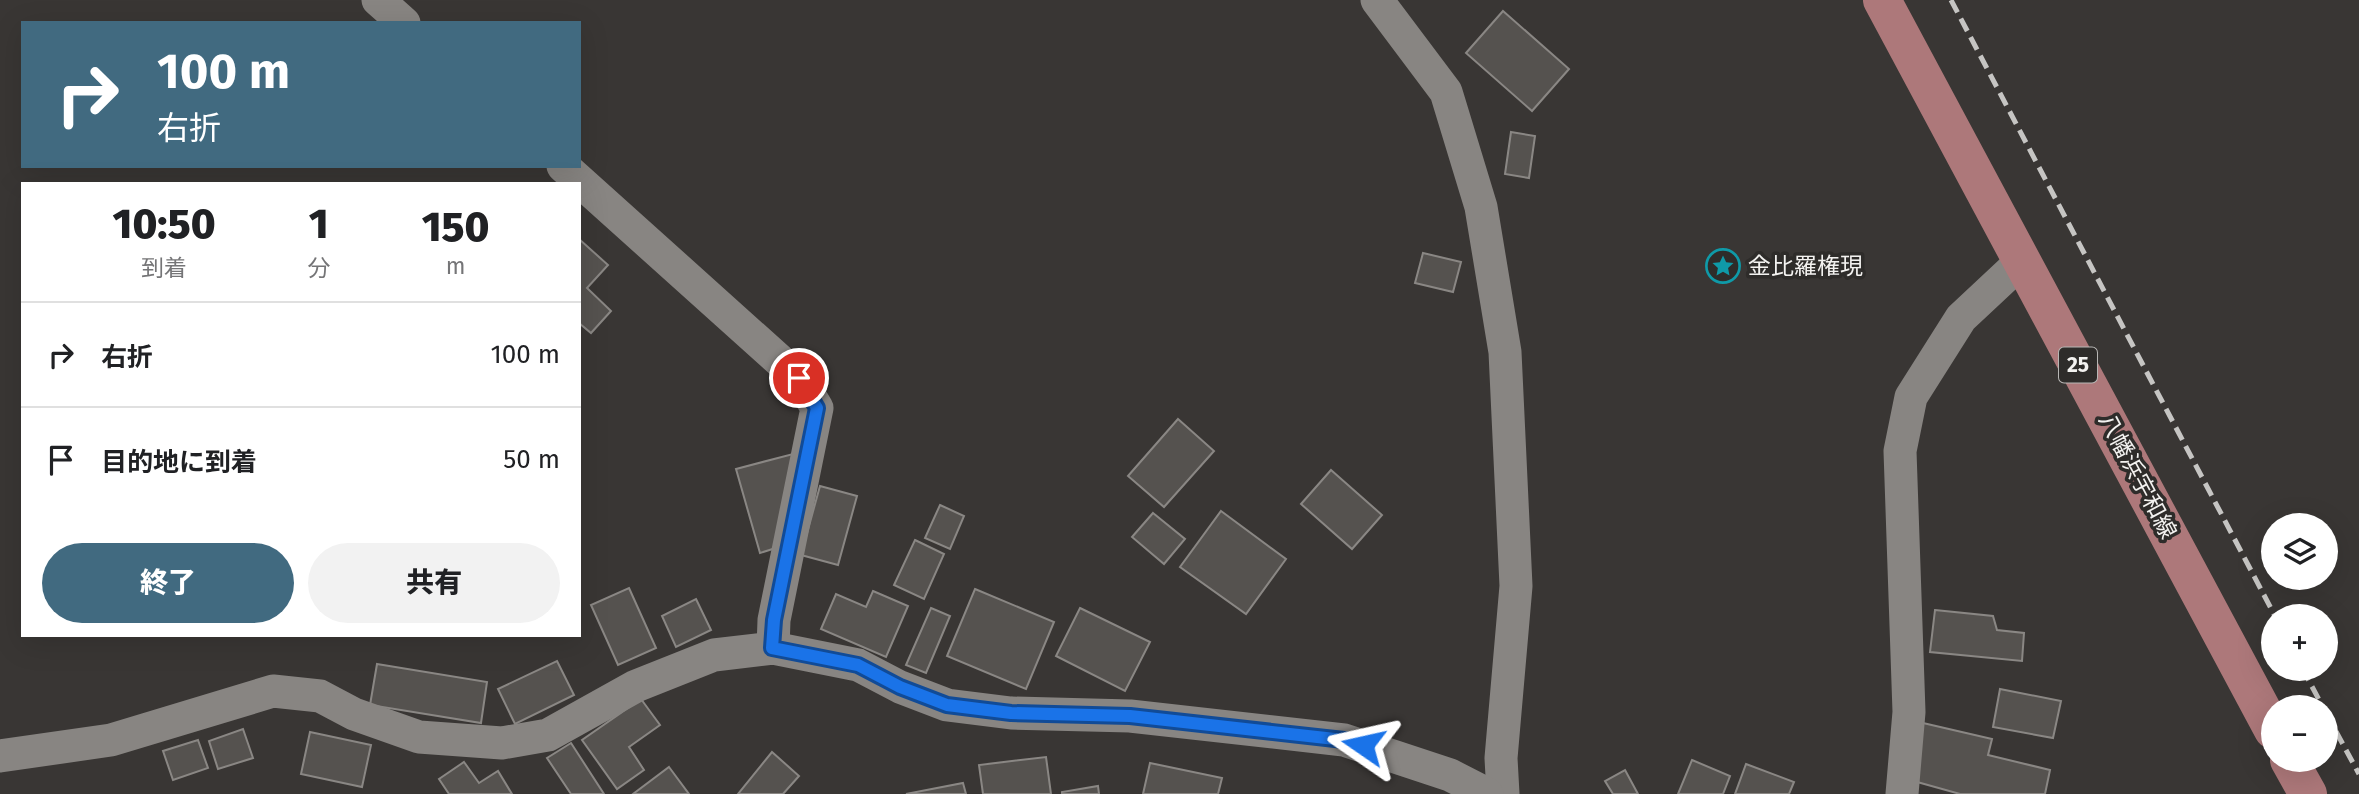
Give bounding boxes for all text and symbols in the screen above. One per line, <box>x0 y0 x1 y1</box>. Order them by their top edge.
text: 100 m <box>157 42 290 101</box>
icon: right <box>42 49 133 140</box>
text: 右折 <box>157 109 221 147</box>
text: 10:50 <box>113 199 216 249</box>
text: 1 <box>309 199 329 249</box>
text: 150 <box>422 202 489 252</box>
place icon: 金比羅権現 <box>1704 247 1742 285</box>
text: m <box>446 252 465 280</box>
place label: 金比羅権現 <box>1748 252 1863 280</box>
text: 到着 <box>141 254 187 282</box>
text: 分 <box>307 254 330 282</box>
icon: right <box>42 336 80 374</box>
text: 100 m <box>491 339 560 370</box>
text: 右折 <box>101 342 153 373</box>
pin <box>769 348 829 408</box>
road number: 25 <box>2059 348 2097 382</box>
icon: arrive <box>780 359 818 397</box>
street label: 八幡浜宇和線 <box>2093 409 2183 543</box>
icon: arrive <box>42 441 80 479</box>
text: 50 m <box>503 444 560 475</box>
text: 目的地に到着 <box>101 447 257 478</box>
map controls <box>2261 513 2338 772</box>
button: layers <box>2261 513 2338 590</box>
button: 終了 <box>42 543 294 623</box>
button: 共有 <box>308 543 560 623</box>
button: + <box>2261 604 2338 681</box>
button: − <box>2261 695 2338 772</box>
position arrow <box>1326 708 1400 782</box>

